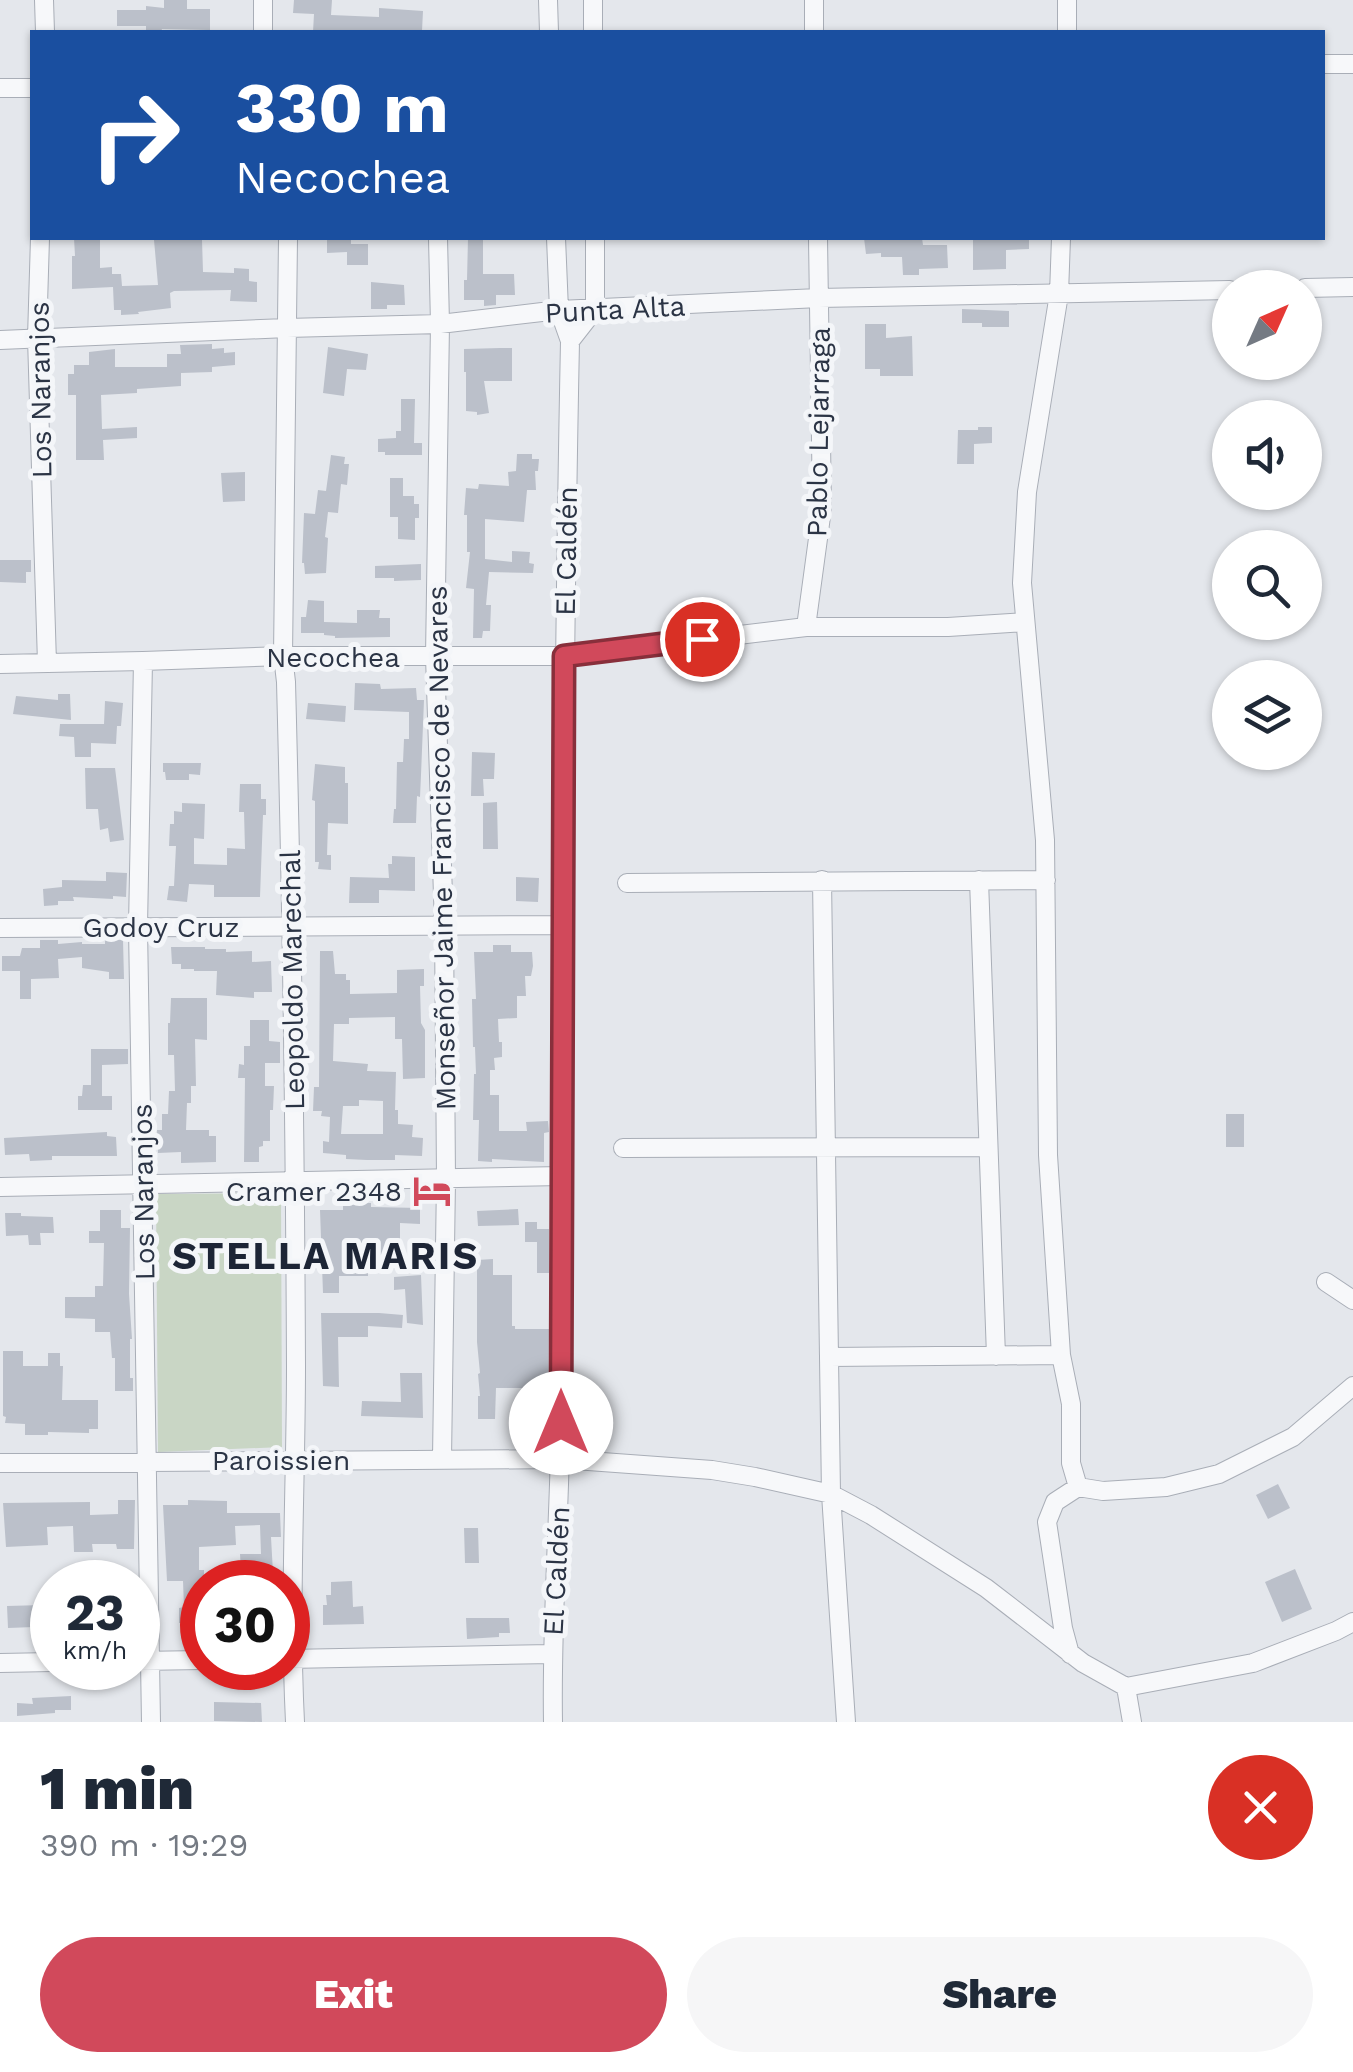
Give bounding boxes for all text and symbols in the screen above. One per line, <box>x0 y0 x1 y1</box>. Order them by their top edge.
text: 330 m <box>235 67 449 149</box>
icon: right <box>70 70 200 200</box>
text: Necochea <box>235 151 450 204</box>
north arrow <box>1212 270 1322 380</box>
map controls <box>1212 270 1322 770</box>
street label: Punta Alta <box>544 289 686 330</box>
street label: Los Naranjos <box>22 301 59 479</box>
street label: Pablo Lejarraga <box>800 326 837 537</box>
button: sound <box>1212 400 1322 510</box>
street label: El Caldén <box>549 486 584 616</box>
button: search <box>1212 530 1322 640</box>
street label: Monseñor Jaime Francisco de Nevares <box>420 585 463 1111</box>
pin <box>660 597 745 682</box>
icon: arrive <box>675 612 730 667</box>
street label: Necochea <box>266 641 400 674</box>
button: layers <box>1212 660 1322 770</box>
street label: Leopoldo Marechal <box>274 849 311 1110</box>
street label: Godoy Cruz <box>82 911 240 944</box>
street label: Los Naranjos <box>125 1103 162 1281</box>
hotel icon: Cramer 2348 <box>411 1170 453 1212</box>
place label: Cramer 2348 <box>226 1175 402 1208</box>
district label: STELLA MARIS <box>172 1234 480 1278</box>
position arrow <box>509 1371 613 1475</box>
street label: Paroissien <box>212 1444 350 1477</box>
street label: El Caldén <box>537 1505 576 1637</box>
speed limit sign: 30 <box>180 1560 310 1690</box>
text: 23 <box>65 1583 125 1642</box>
text: km/h <box>63 1636 127 1665</box>
text: 1 min <box>40 1753 194 1824</box>
button: close <box>1208 1755 1313 1860</box>
text: 390 m · 19:29 <box>40 1826 248 1864</box>
button: Exit <box>40 1937 667 2052</box>
button: Share <box>687 1937 1313 2052</box>

